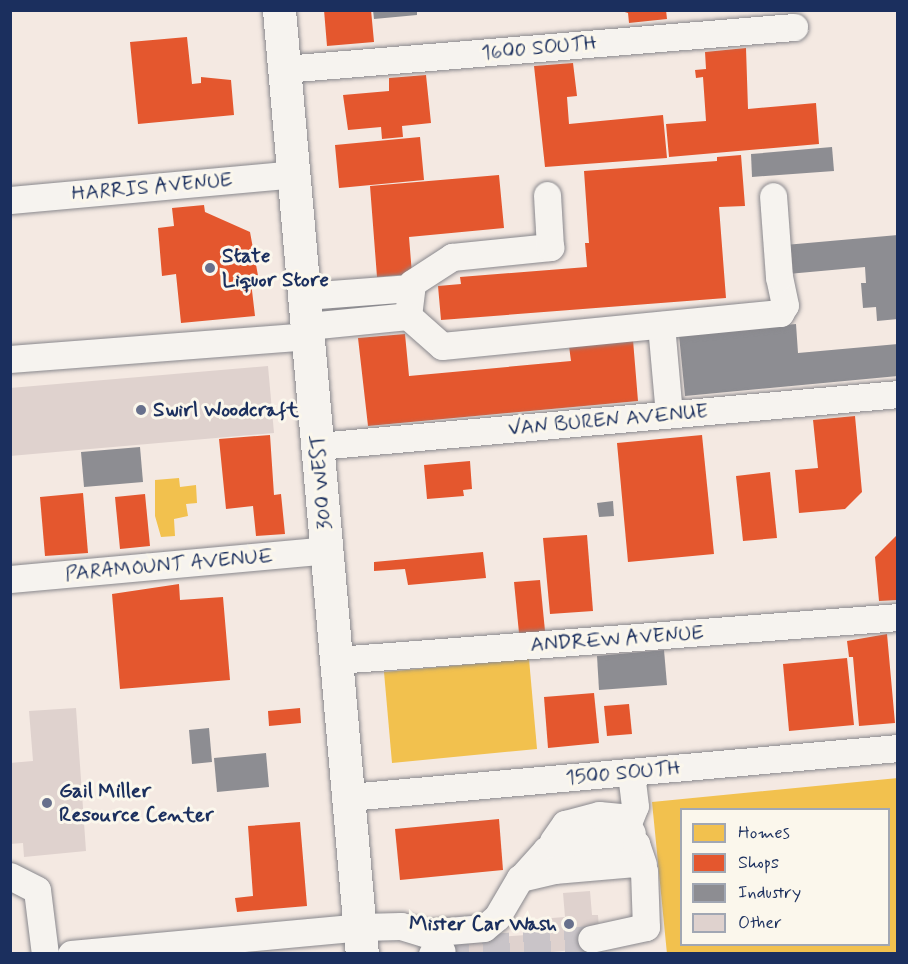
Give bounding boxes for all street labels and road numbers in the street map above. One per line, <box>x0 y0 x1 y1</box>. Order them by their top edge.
street label: 1600 SOUTH <box>480 30 598 66</box>
street label: HARRIS AVENUE <box>69 167 235 207</box>
street label: VAN BUREN AVENUE <box>507 399 709 441</box>
street label: 300 WEST <box>304 433 338 531</box>
street label: PARAMOUNT AVENUE <box>65 543 273 587</box>
street label: ANDREW AVENUE <box>528 620 706 658</box>
street label: 1500 SOUTH <box>564 755 682 791</box>

